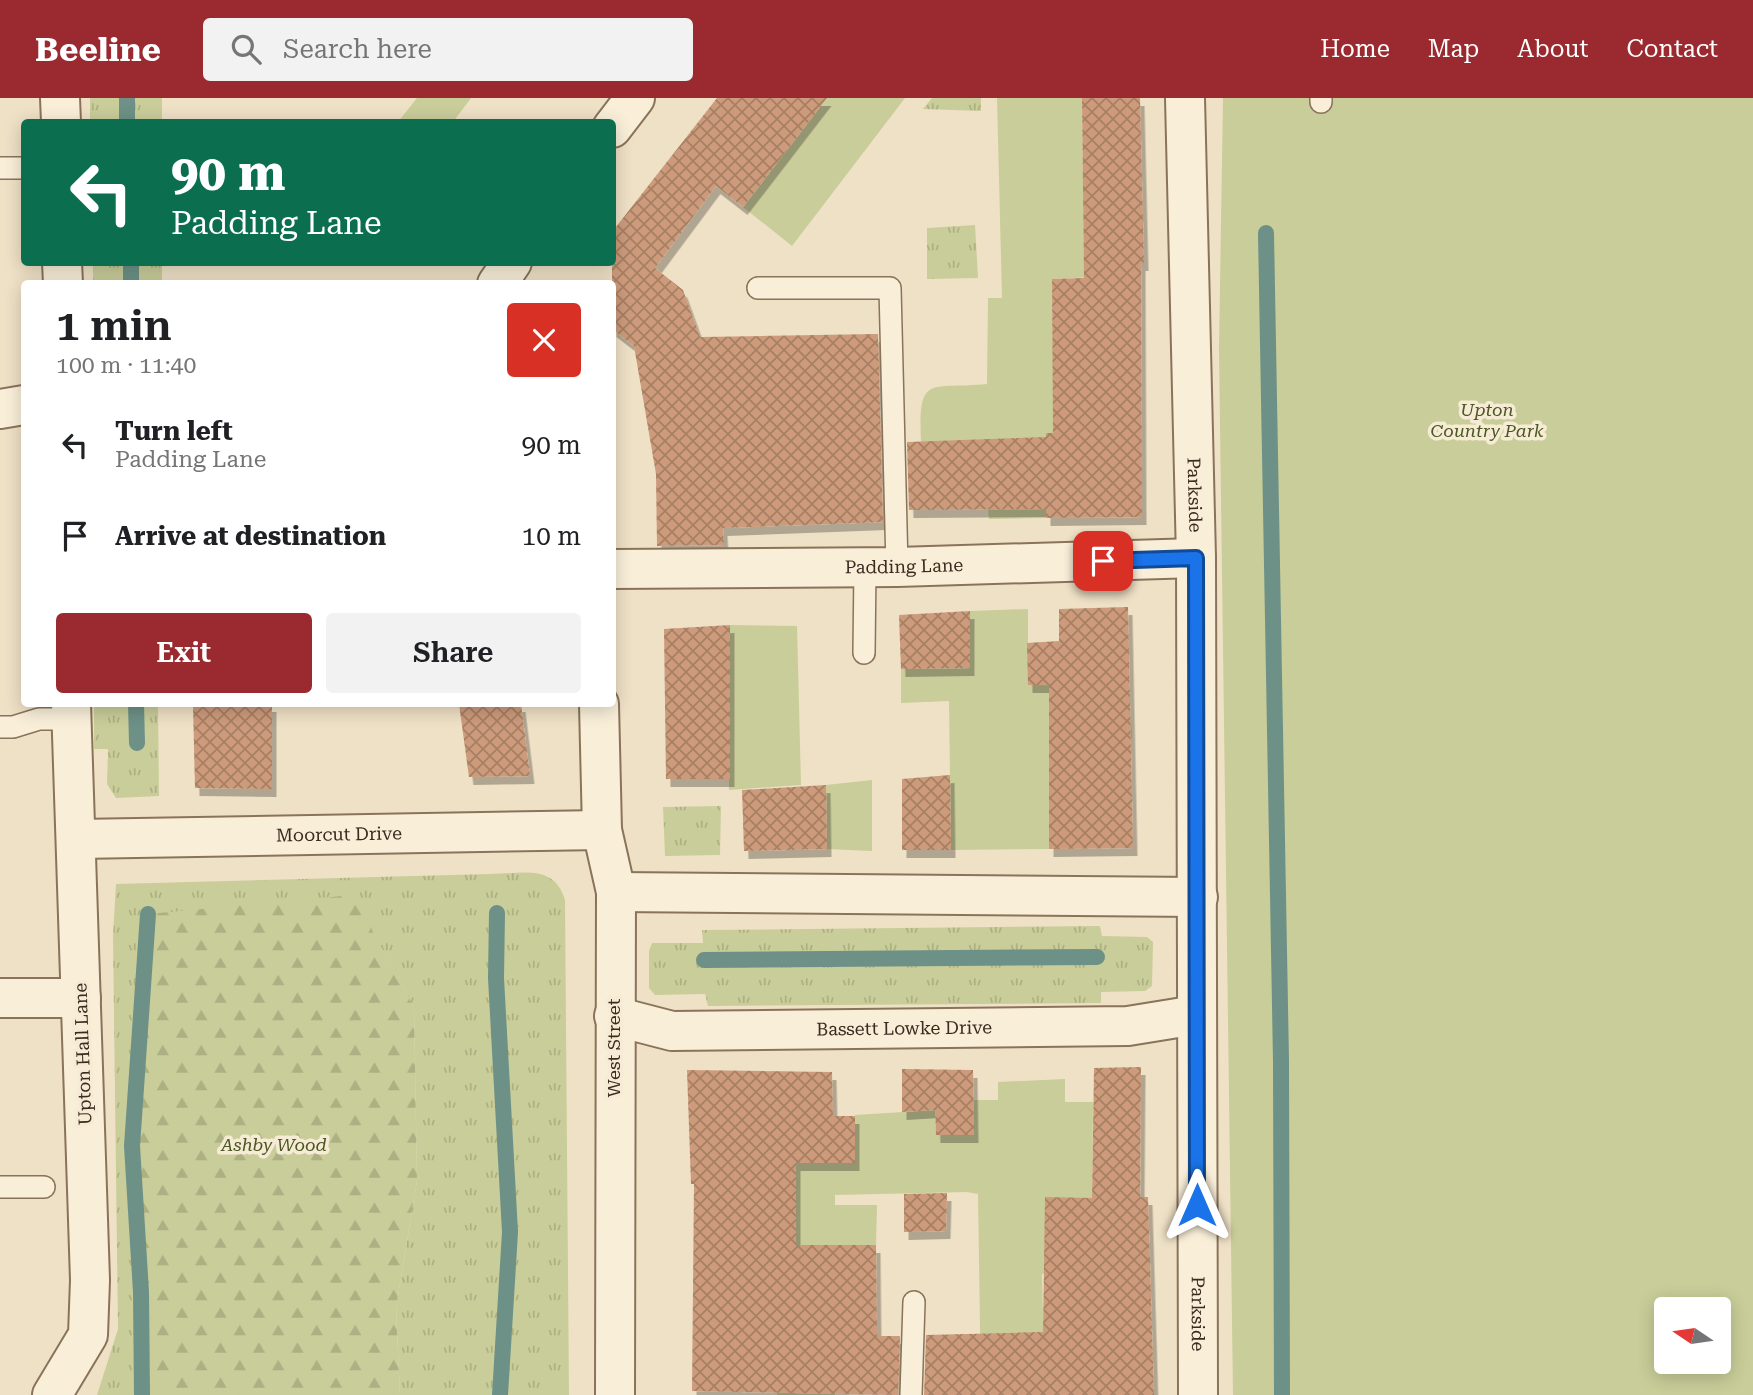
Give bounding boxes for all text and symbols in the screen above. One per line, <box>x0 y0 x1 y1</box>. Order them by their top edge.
search box <box>203 18 693 81</box>
text: Beeline <box>35 30 161 69</box>
icon: search <box>227 30 265 68</box>
text: Search here <box>283 34 432 64</box>
text: Home <box>1320 35 1390 63</box>
text: Map <box>1428 35 1479 63</box>
text: About <box>1517 35 1588 63</box>
text: Contact <box>1626 35 1718 63</box>
text: 90 m <box>171 145 286 202</box>
icon: left <box>56 147 147 238</box>
text: Padding Lane <box>171 204 382 242</box>
text: 1 min <box>56 301 172 350</box>
button: close <box>507 303 581 377</box>
text: 100 m · 11:40 <box>56 352 196 379</box>
park label: Upton Country Park <box>1430 399 1544 441</box>
text: Turn left <box>115 416 233 446</box>
icon: left <box>56 426 94 464</box>
text: 90 m <box>522 430 581 460</box>
text: Padding Lane <box>115 446 266 473</box>
street label: Parkside <box>1184 457 1206 533</box>
icon: arrive <box>56 517 94 555</box>
text: Arrive at destination <box>115 521 386 551</box>
text: 10 m <box>522 521 581 551</box>
pin <box>1073 531 1133 591</box>
icon: arrive <box>1084 542 1122 580</box>
street label: Padding Lane <box>845 554 964 577</box>
button: Exit <box>56 613 312 693</box>
button: Share <box>326 613 581 693</box>
street label: Moorcut Drive <box>276 822 402 846</box>
street label: Upton Hall Lane <box>70 982 95 1126</box>
street label: West Street <box>603 998 624 1097</box>
street label: Bassett Lowke Drive <box>816 1016 992 1039</box>
park label: Ashby Wood <box>220 1134 327 1155</box>
position arrow <box>1160 1168 1234 1242</box>
street label: Parkside <box>1188 1276 1209 1352</box>
north arrow <box>1654 1297 1731 1374</box>
map controls <box>1654 1297 1731 1374</box>

